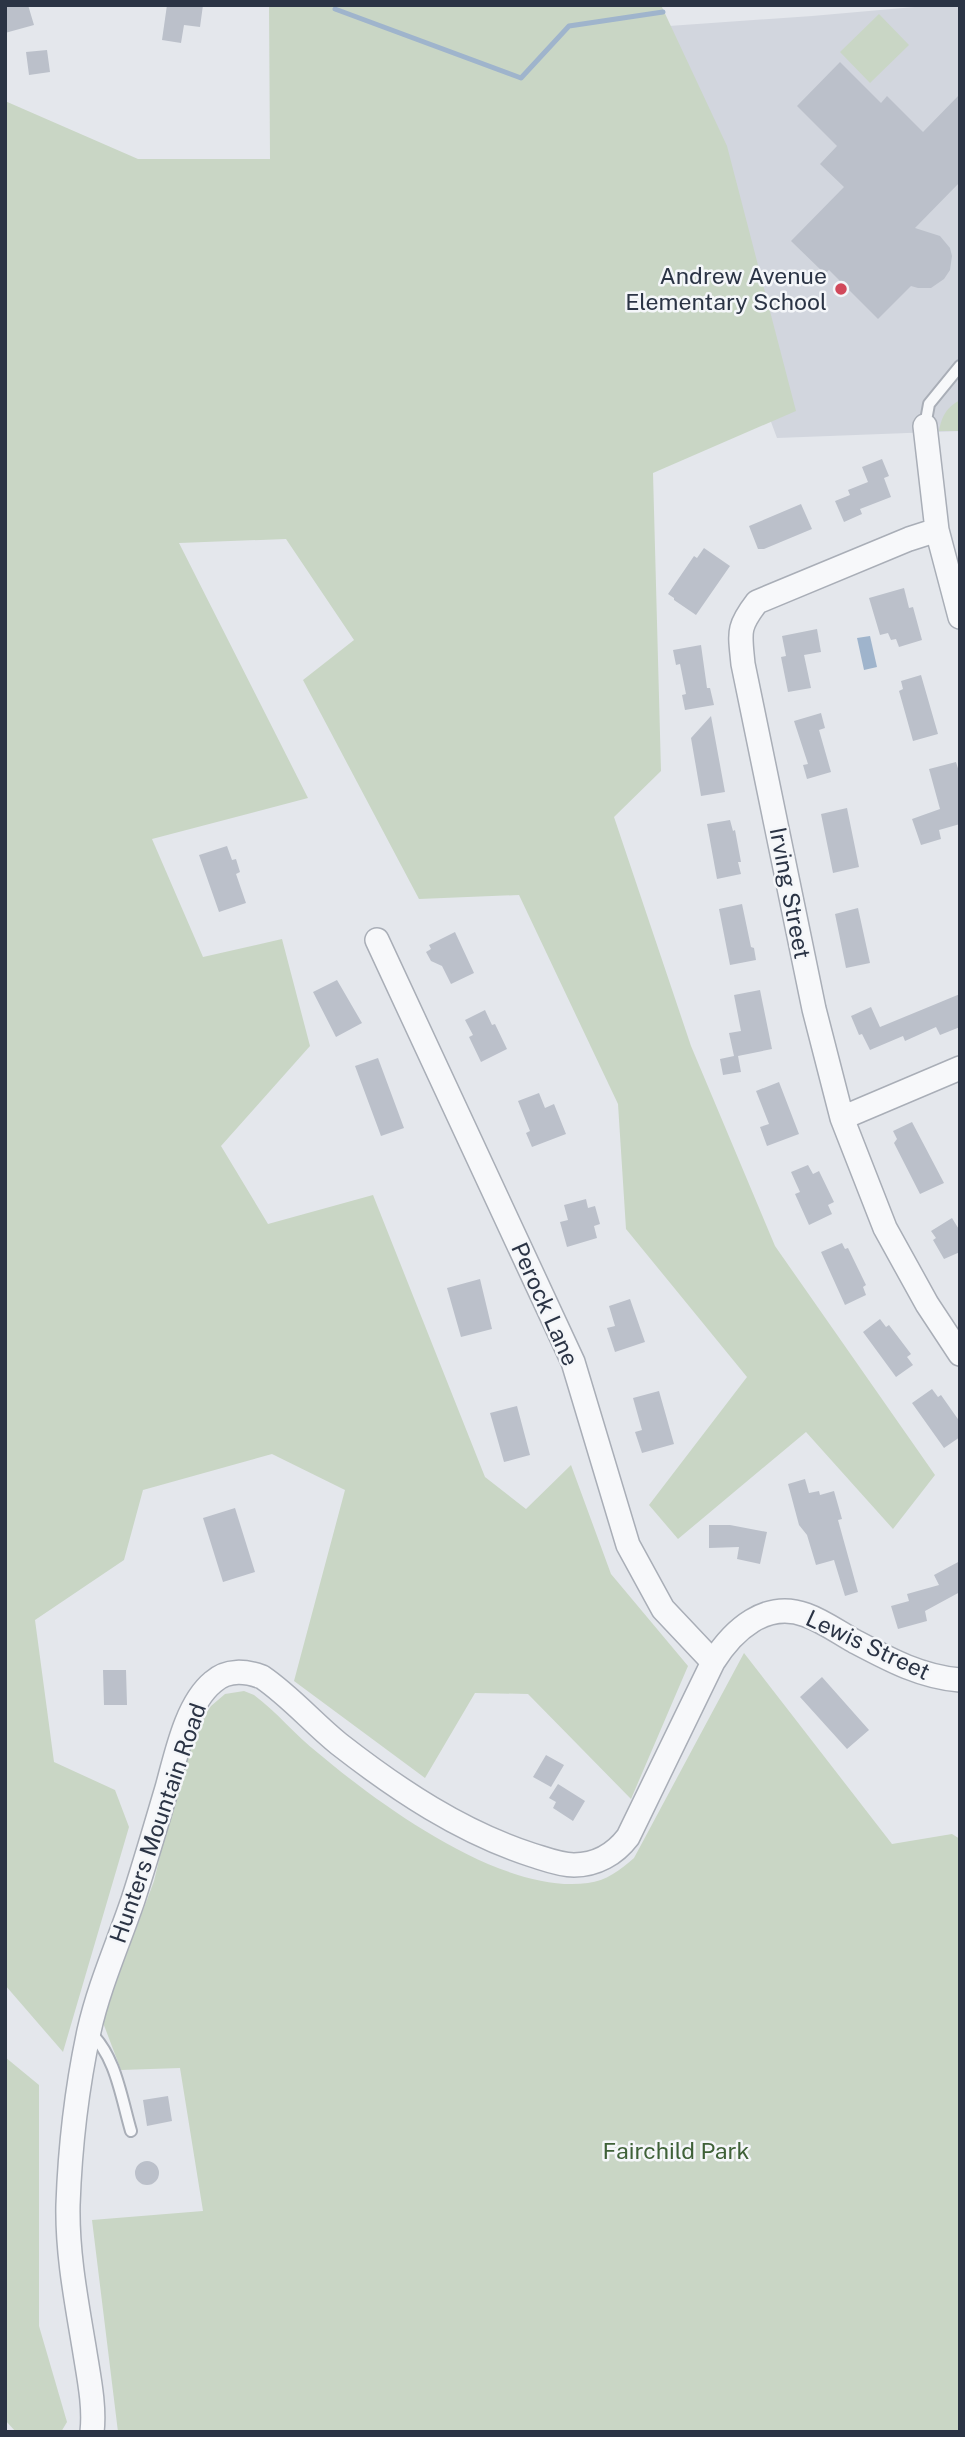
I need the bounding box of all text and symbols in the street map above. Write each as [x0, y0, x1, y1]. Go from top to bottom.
place label: Andrew Avenue Elementary School [625, 262, 827, 315]
marker: Andrew Avenue Elementary School [833, 281, 849, 297]
street label: Irving Street [764, 825, 816, 961]
street label: Perock Lane [506, 1238, 585, 1370]
street label: Lewis Street [802, 1604, 934, 1685]
street label: Hunters Mountain Road [104, 1699, 211, 1946]
park label: Fairchild Park [603, 2137, 750, 2164]

